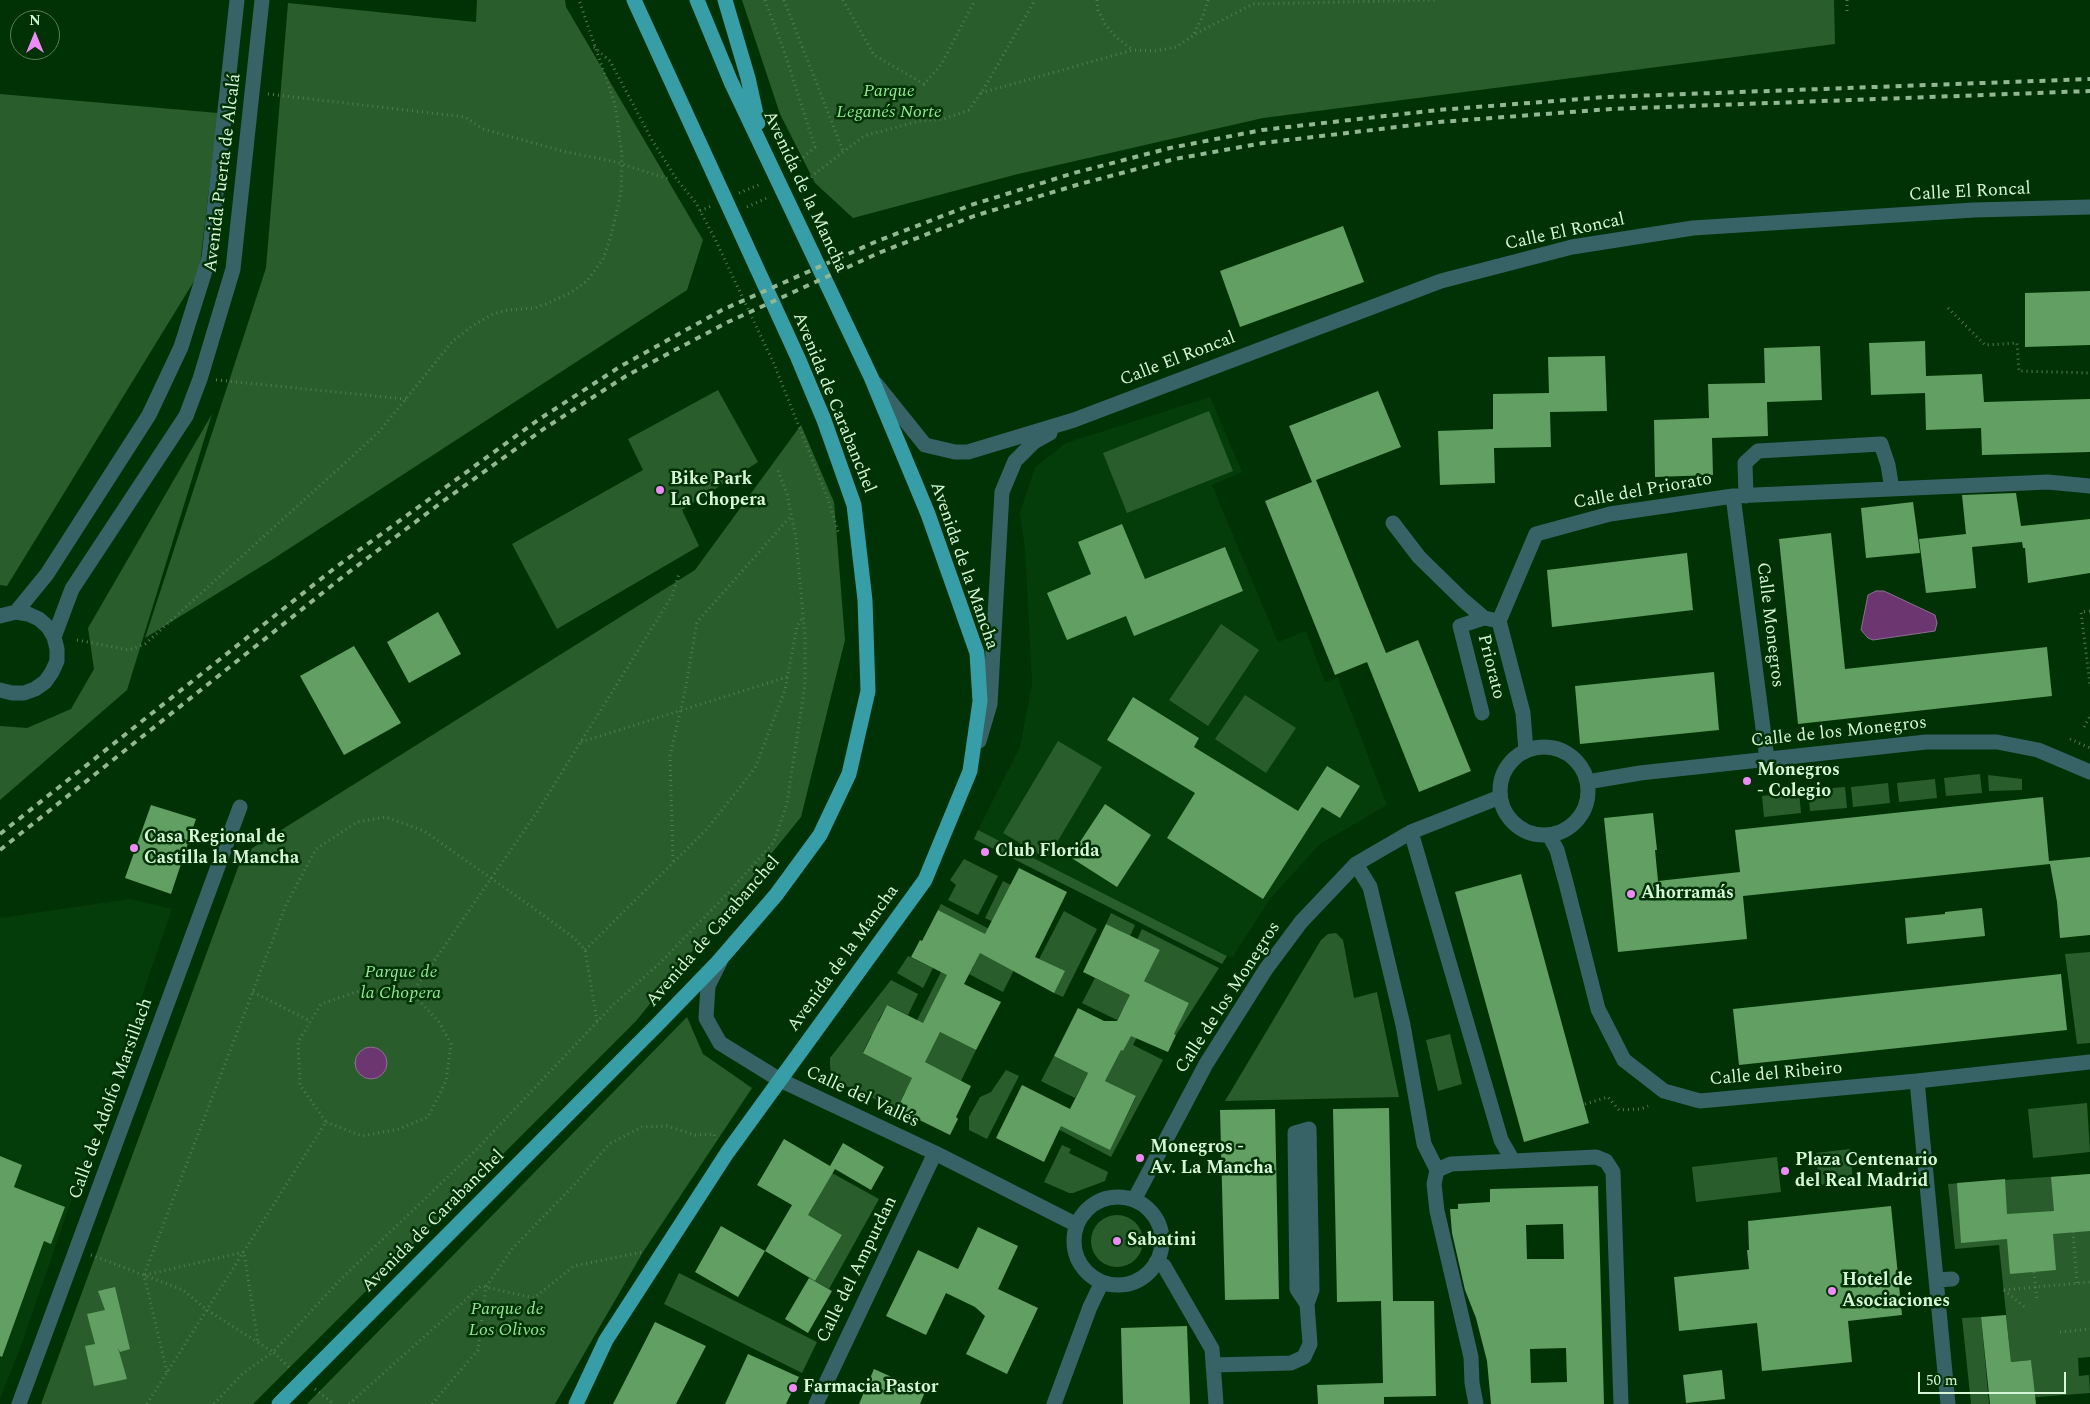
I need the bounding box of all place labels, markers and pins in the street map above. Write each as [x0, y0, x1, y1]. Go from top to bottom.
place label: Bike Park La Chopera [670, 469, 766, 512]
marker: Bike Park La Chopera [654, 484, 666, 496]
place label: Monegros - Colegio [1757, 760, 1840, 802]
marker: Monegros - Colegio [1741, 775, 1753, 787]
place label: Casa Regional de Castilla la Mancha [144, 827, 299, 870]
place label: Club Florida [995, 841, 1100, 863]
marker: Casa Regional de Castilla la Mancha [128, 842, 140, 854]
marker: Club Florida [979, 846, 991, 858]
place label: Ahorramás [1641, 883, 1734, 905]
marker: Ahorramás [1625, 888, 1637, 900]
place label: Monegros - Av. La Mancha [1150, 1137, 1273, 1180]
place label: Plaza Centenario del Real Madrid [1795, 1150, 1938, 1192]
marker: Monegros - Av. La Mancha [1134, 1152, 1146, 1164]
marker: Plaza Centenario del Real Madrid [1779, 1165, 1791, 1177]
place label: Sabatini [1127, 1230, 1196, 1252]
marker: Sabatini [1111, 1235, 1123, 1247]
place label: Hotel de Asociaciones [1842, 1270, 1950, 1312]
marker: Hotel de Asociaciones [1826, 1285, 1838, 1297]
place label: Farmacia Pastor [803, 1377, 938, 1399]
marker: Farmacia Pastor [787, 1382, 799, 1394]

